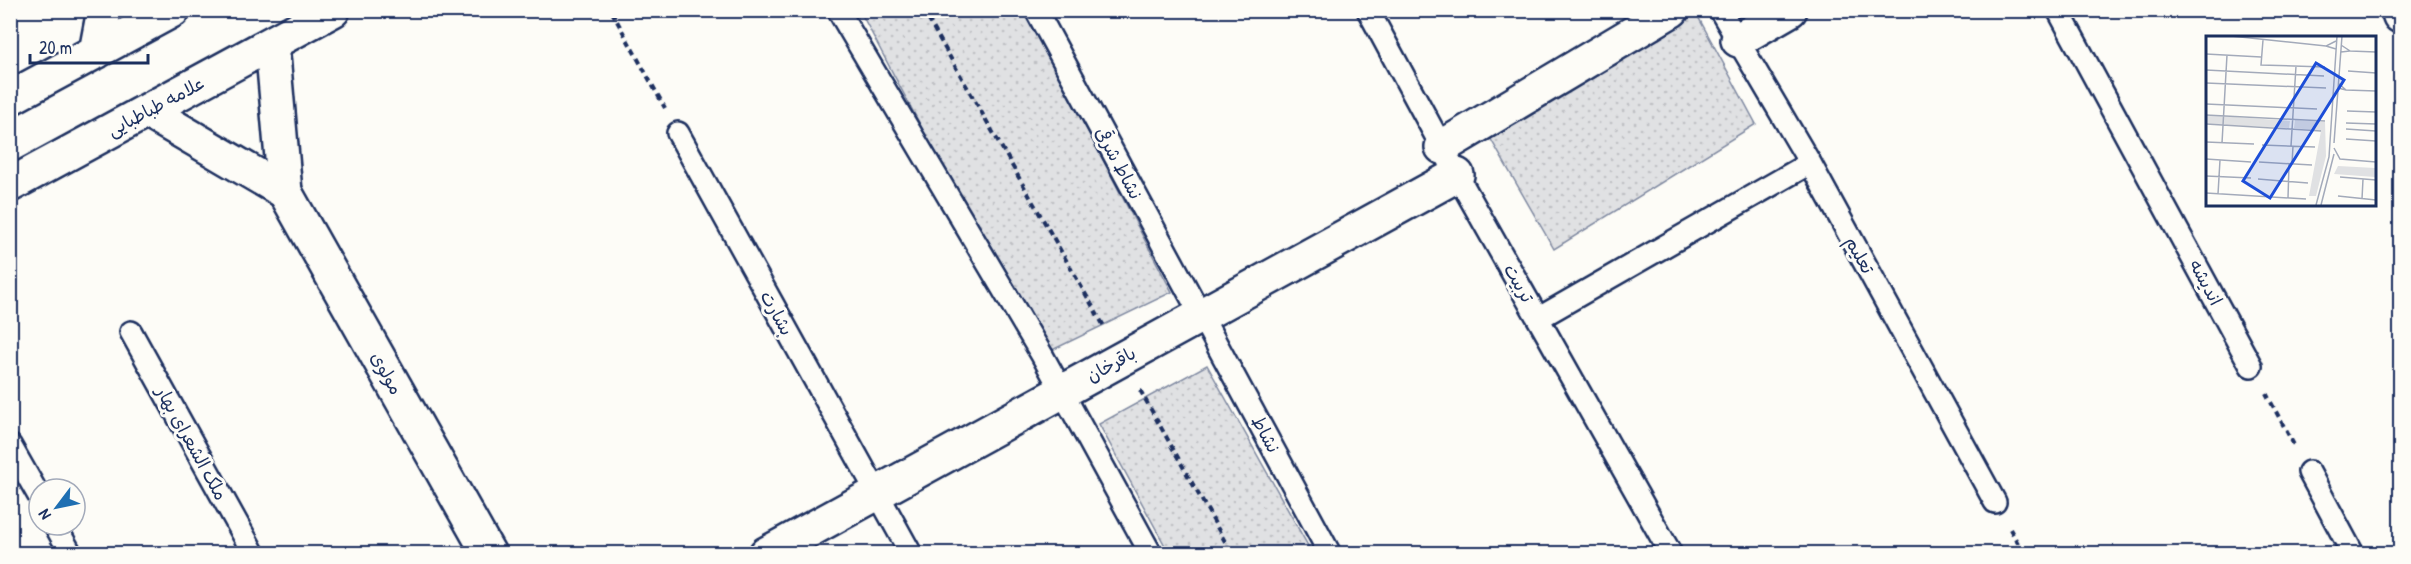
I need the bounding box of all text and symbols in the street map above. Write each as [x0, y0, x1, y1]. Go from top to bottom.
scale bar [30, 27, 148, 65]
text: 20 m [39, 35, 72, 60]
inset map [2206, 36, 2375, 206]
street label: علامه طباطبایی [103, 70, 209, 142]
street label: نشاط شرقی [1089, 122, 1149, 204]
street label: تعلیم [1838, 232, 1881, 280]
street label: اندیشه [2183, 254, 2229, 310]
street label: تربیت [1498, 259, 1540, 308]
street label: بشارت [755, 286, 799, 340]
street label: باقرخان [1082, 340, 1140, 388]
street label: مولوی [365, 347, 409, 399]
street label: ملک الشعرای بهار [149, 380, 234, 504]
street label: نشاط [1246, 411, 1286, 457]
north arrow [27, 477, 87, 537]
text: N [32, 505, 56, 524]

